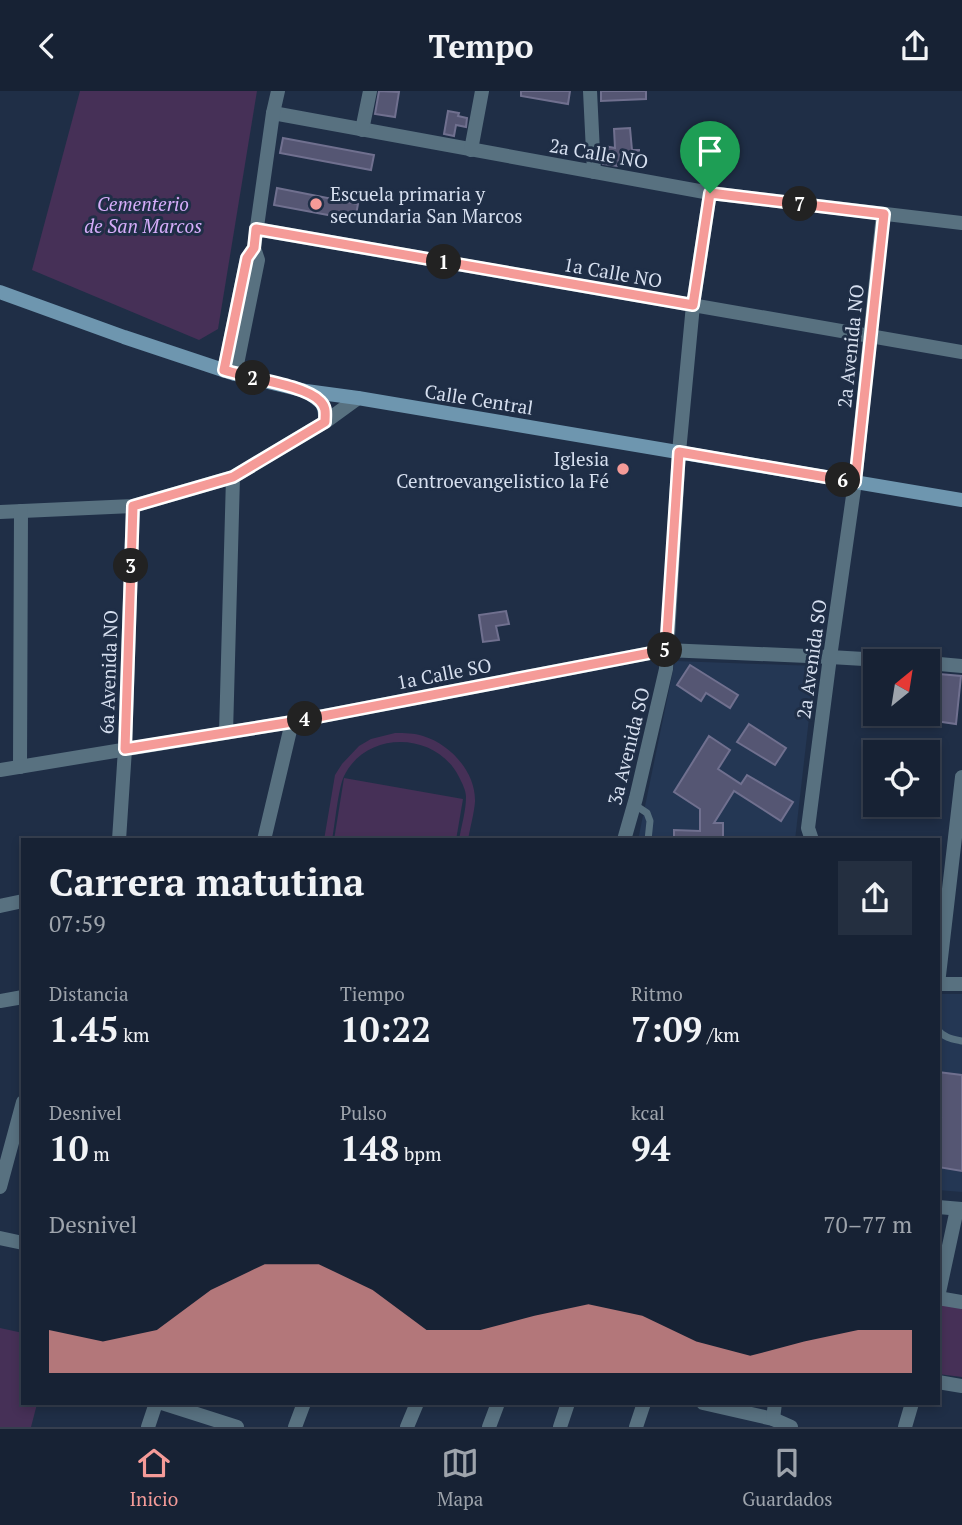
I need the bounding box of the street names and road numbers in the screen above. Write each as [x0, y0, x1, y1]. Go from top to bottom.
street label: 2a Calle NO [548, 132, 650, 174]
street label: 1a Calle NO [562, 251, 664, 293]
street label: 2a Avenida NO [831, 283, 869, 409]
street label: Calle Central [423, 378, 535, 420]
street label: 2a Avenida SO [790, 598, 832, 720]
street label: 6a Avenida NO [93, 610, 123, 734]
street label: 1a Calle SO [394, 652, 494, 694]
street label: 3a Avenida SO [601, 685, 655, 807]

